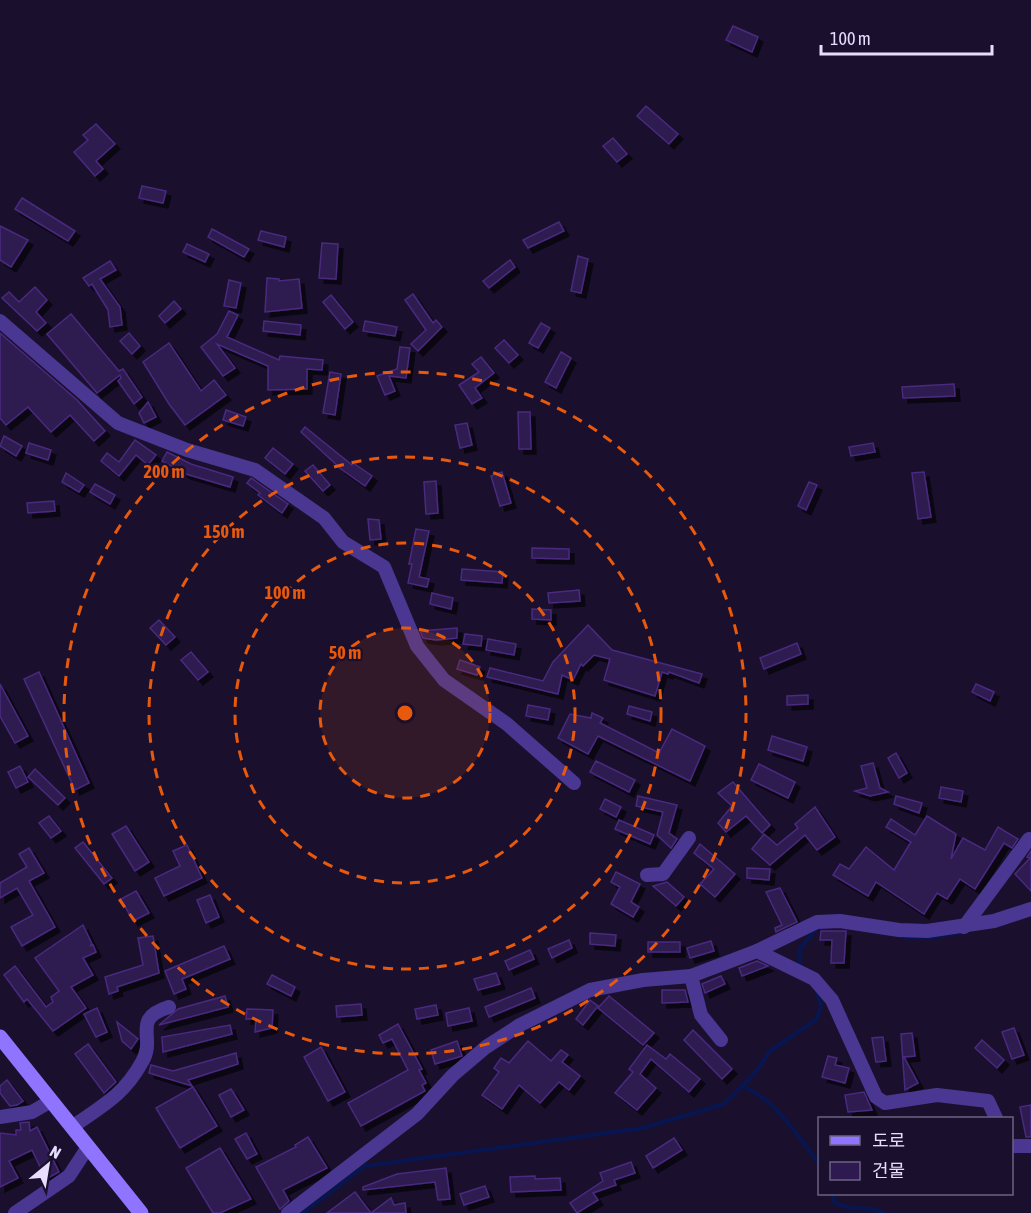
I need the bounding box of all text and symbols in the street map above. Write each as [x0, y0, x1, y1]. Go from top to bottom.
scale bar [821, 18, 992, 56]
text: 100 m [830, 28, 871, 49]
text: 200 m [144, 461, 184, 482]
text: 150 m [204, 521, 244, 542]
text: 100 m [265, 582, 305, 603]
text: 50 m [329, 642, 361, 663]
centre of rings [395, 703, 415, 723]
legend [818, 1117, 1013, 1195]
text: 도로 [872, 1130, 905, 1151]
north arrow [18, 1135, 78, 1195]
text: N [47, 1142, 64, 1162]
text: 건물 [872, 1160, 905, 1181]

